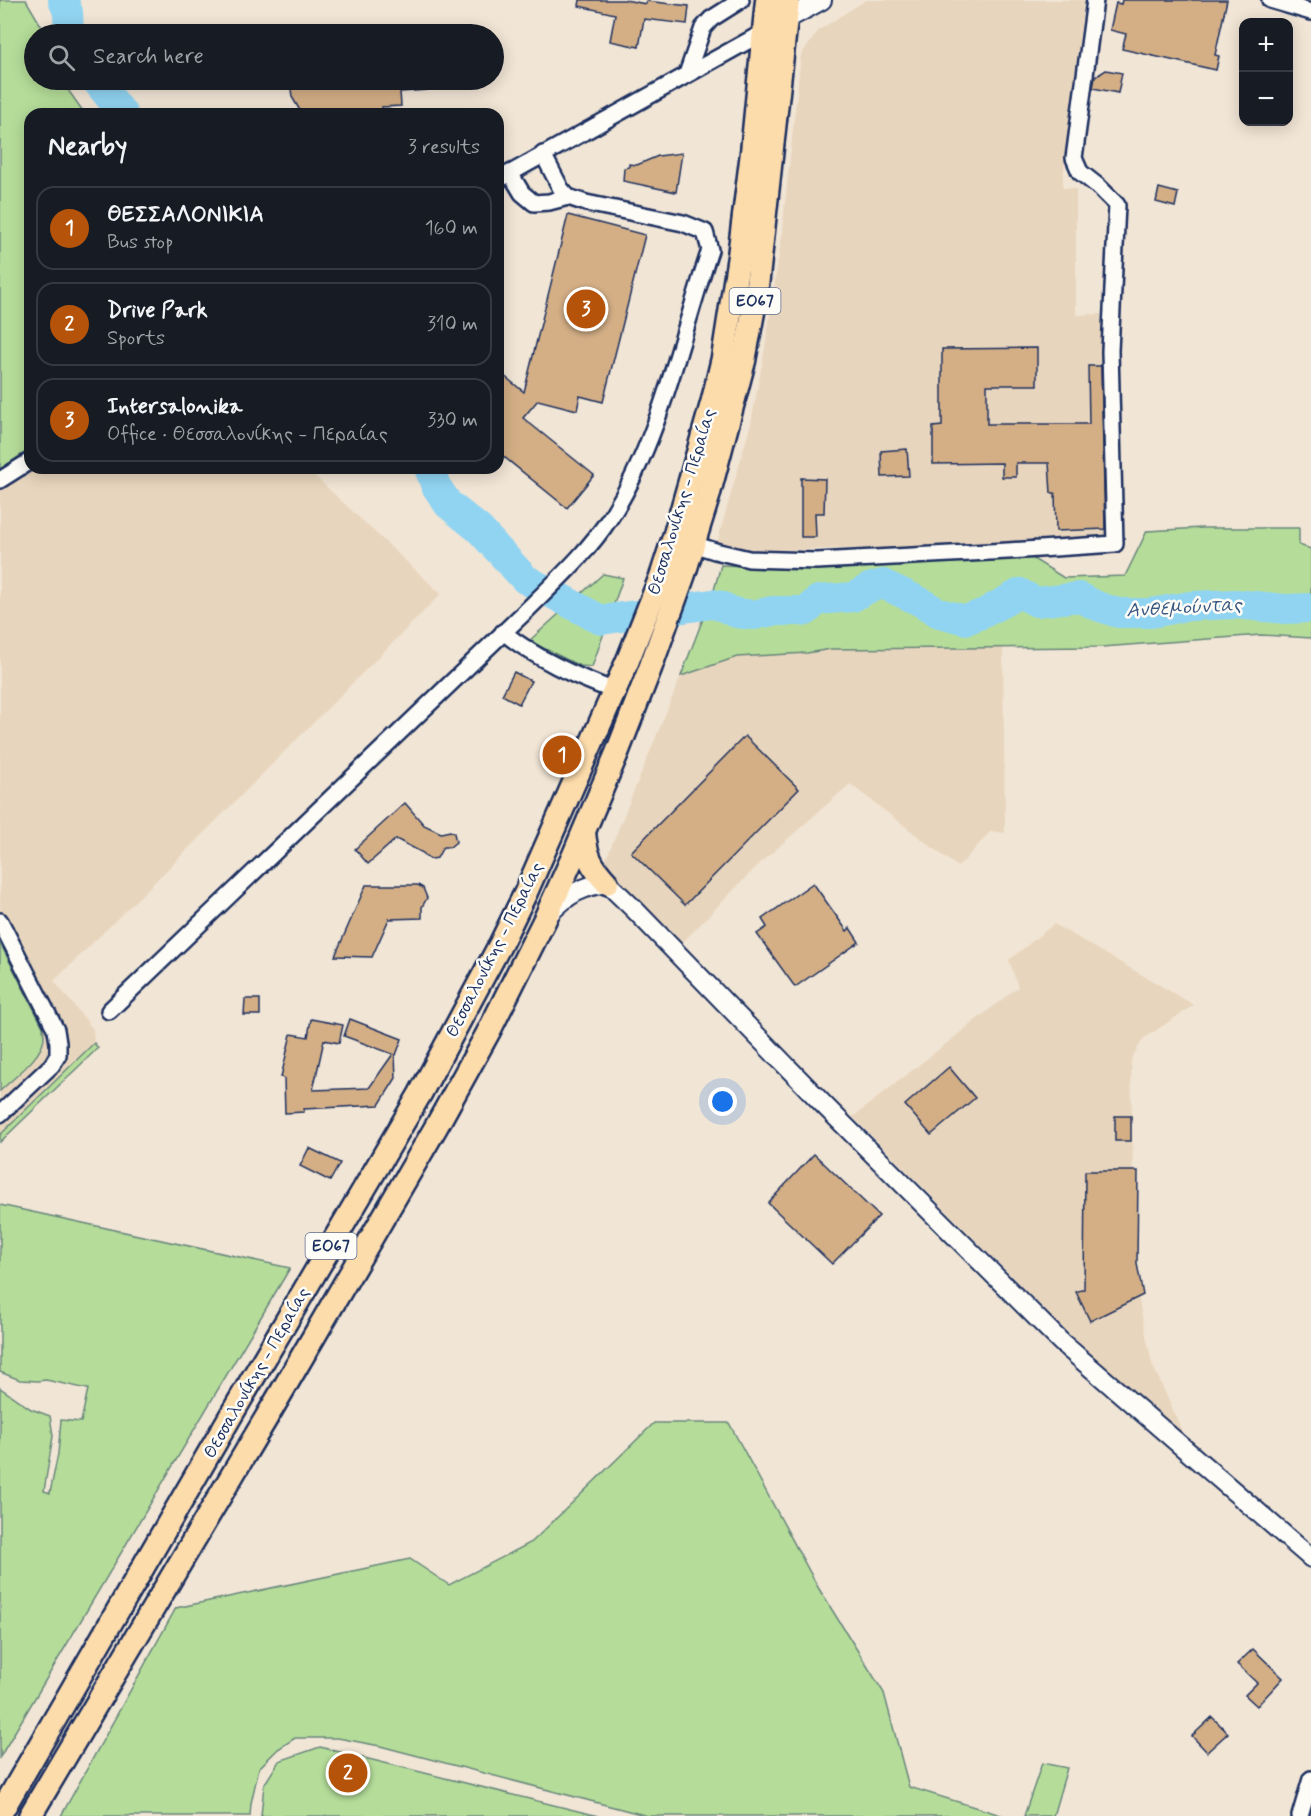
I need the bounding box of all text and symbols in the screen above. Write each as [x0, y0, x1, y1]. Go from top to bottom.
map controls [1239, 18, 1293, 126]
button: + [1239, 18, 1293, 72]
search box [24, 24, 504, 90]
icon: search [45, 41, 78, 74]
text: Search here [93, 43, 204, 71]
button: − [1239, 72, 1293, 126]
text: Nearby [48, 130, 127, 164]
text: 3 results [408, 134, 480, 161]
text: ΘΕΣΣΑΛΟΝΙΚΙΑ [107, 201, 264, 229]
text: 1 [65, 215, 74, 242]
text: 160 m [425, 215, 478, 242]
text: Bus stop [107, 229, 173, 256]
pin: 3 [566, 286, 606, 332]
road number: ΕΟ67 [730, 288, 780, 314]
text: Drive Park [107, 297, 208, 325]
text: 2 [65, 311, 74, 338]
text: 310 m [427, 311, 478, 338]
text: Sports [107, 325, 165, 352]
text: Intersalonika [107, 393, 242, 421]
street label: Θεσσαλονίκης - Περαίας [642, 406, 722, 598]
text: 3 [65, 407, 74, 434]
text: 330 m [427, 407, 478, 434]
text: Office · Θεσσαλονίκης - Περαίας [107, 421, 388, 448]
water label: Ανθεμούντας [1126, 591, 1244, 625]
pin: 1 [542, 732, 582, 777]
street label: Θεσσαλονίκης - Περαίας [440, 858, 550, 1042]
your location [708, 1087, 737, 1116]
road number: ΕΟ67 [306, 1233, 356, 1259]
street label: Θεσσαλονίκης - Περαίας [198, 1283, 316, 1463]
pin: 2 [328, 1750, 368, 1796]

